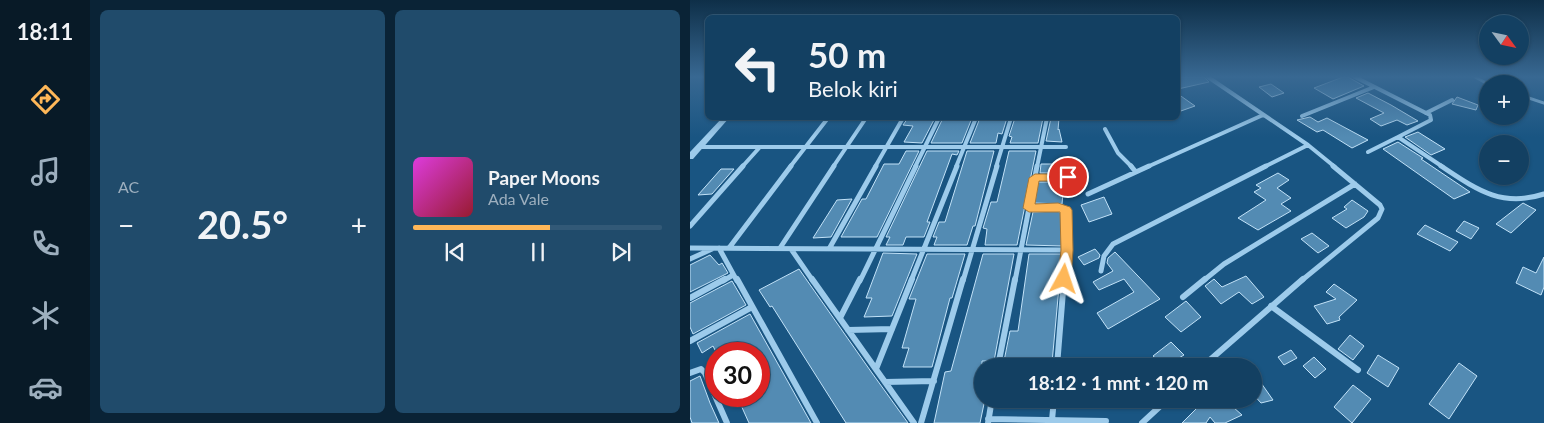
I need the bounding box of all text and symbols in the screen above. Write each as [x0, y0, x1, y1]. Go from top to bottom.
north arrow [1479, 15, 1529, 65]
map controls [1479, 15, 1529, 185]
text: 18:11 [17, 18, 73, 45]
text: 50 m [808, 33, 886, 75]
icon: left [725, 35, 790, 100]
text: Belok kiri [808, 75, 898, 102]
button: + [1479, 75, 1529, 125]
icon: directions [28, 82, 63, 117]
button: − [1479, 135, 1529, 185]
icon: music [28, 154, 63, 189]
pin [1047, 156, 1089, 198]
icon: arrive [1054, 163, 1082, 191]
text: Paper Moons [488, 166, 600, 189]
text: AC [118, 177, 139, 196]
text: Ada Vale [488, 189, 549, 208]
text: 20.5° [197, 201, 288, 247]
text: − [118, 208, 134, 242]
text: + [351, 208, 367, 242]
icon: phone [28, 226, 63, 261]
icon: previous [441, 238, 469, 266]
icon: pause [524, 238, 552, 266]
icon: next [607, 238, 635, 266]
position arrow [1037, 252, 1089, 304]
icon: climate [28, 298, 63, 333]
speed limit sign: 30 [705, 342, 770, 407]
icon: car [28, 370, 63, 405]
text: 18:12 · 1 mnt · 120 m [1028, 371, 1208, 394]

